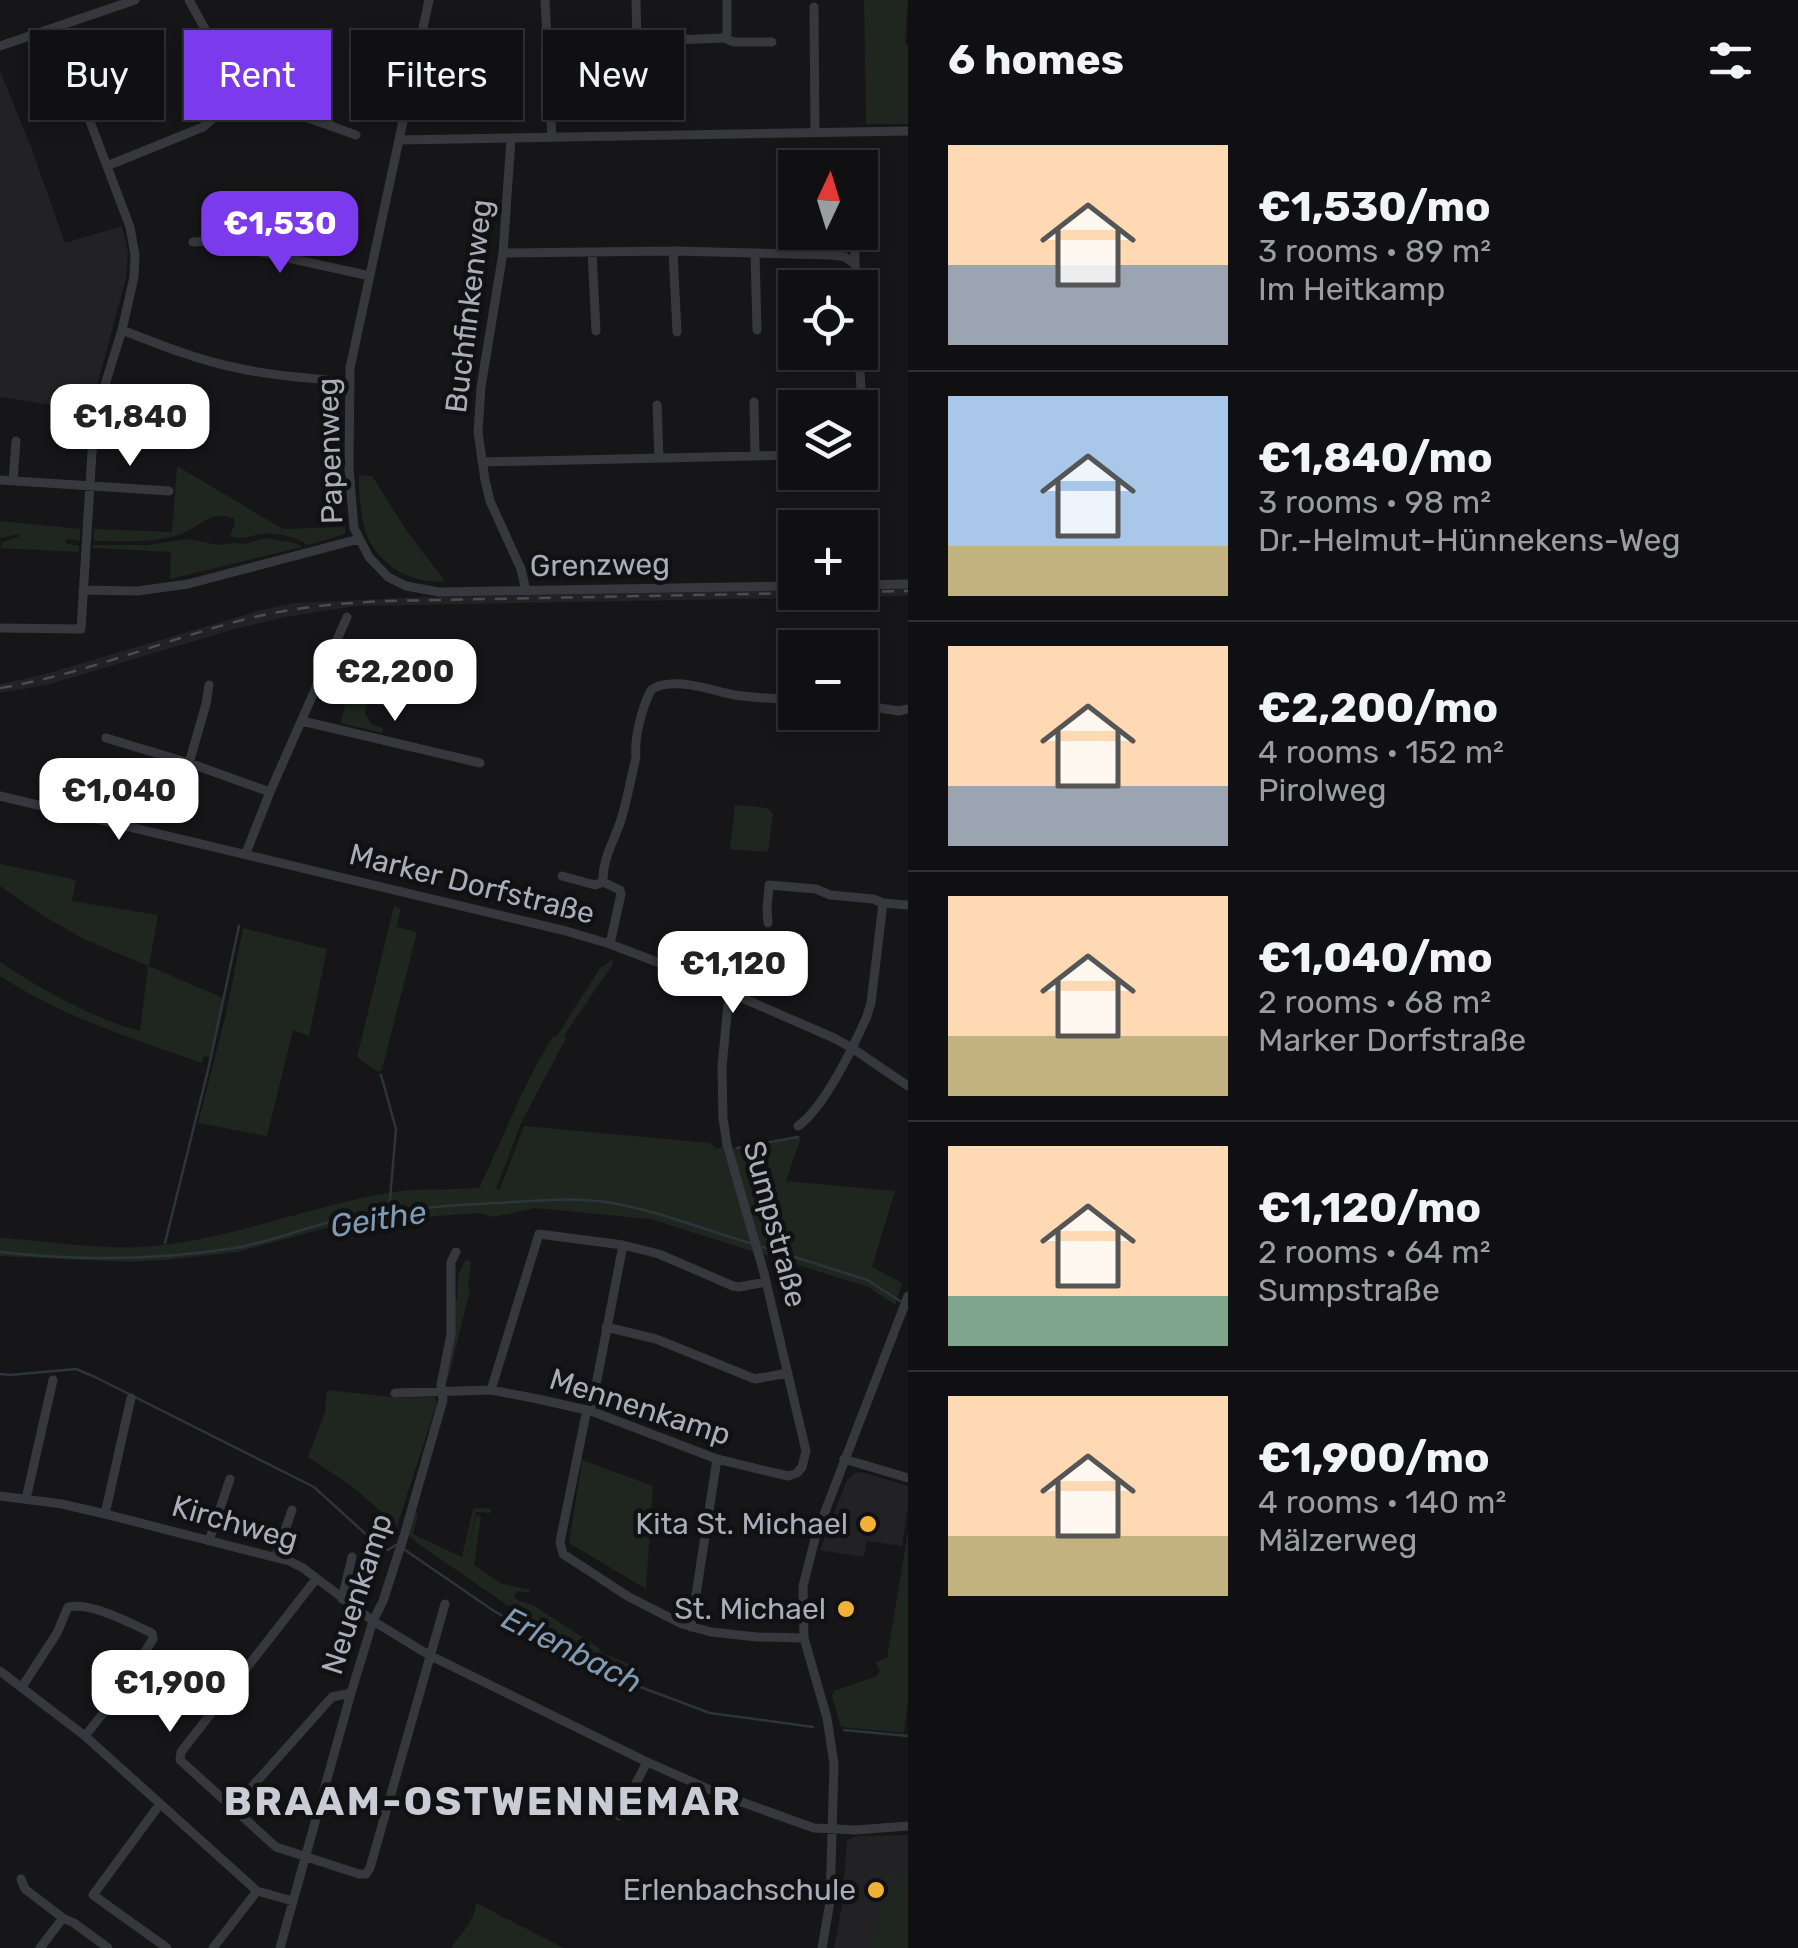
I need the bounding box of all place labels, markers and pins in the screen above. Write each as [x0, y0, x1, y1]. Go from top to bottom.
pin: €1,530 [199, 191, 361, 276]
pin: €1,840 [49, 384, 211, 469]
pin: €2,200 [314, 639, 476, 724]
pin: €1,040 [38, 758, 200, 843]
pin: €1,120 [652, 931, 814, 1016]
place label: Kita St. Michael [635, 1506, 848, 1542]
marker: Kita St. Michael [857, 1513, 879, 1535]
place label: St. Michael [674, 1591, 826, 1627]
marker: St. Michael [835, 1598, 857, 1620]
pin: €1,900 [89, 1650, 251, 1735]
place label: Erlenbachschule [623, 1872, 856, 1908]
marker: Erlenbachschule [865, 1879, 887, 1901]

